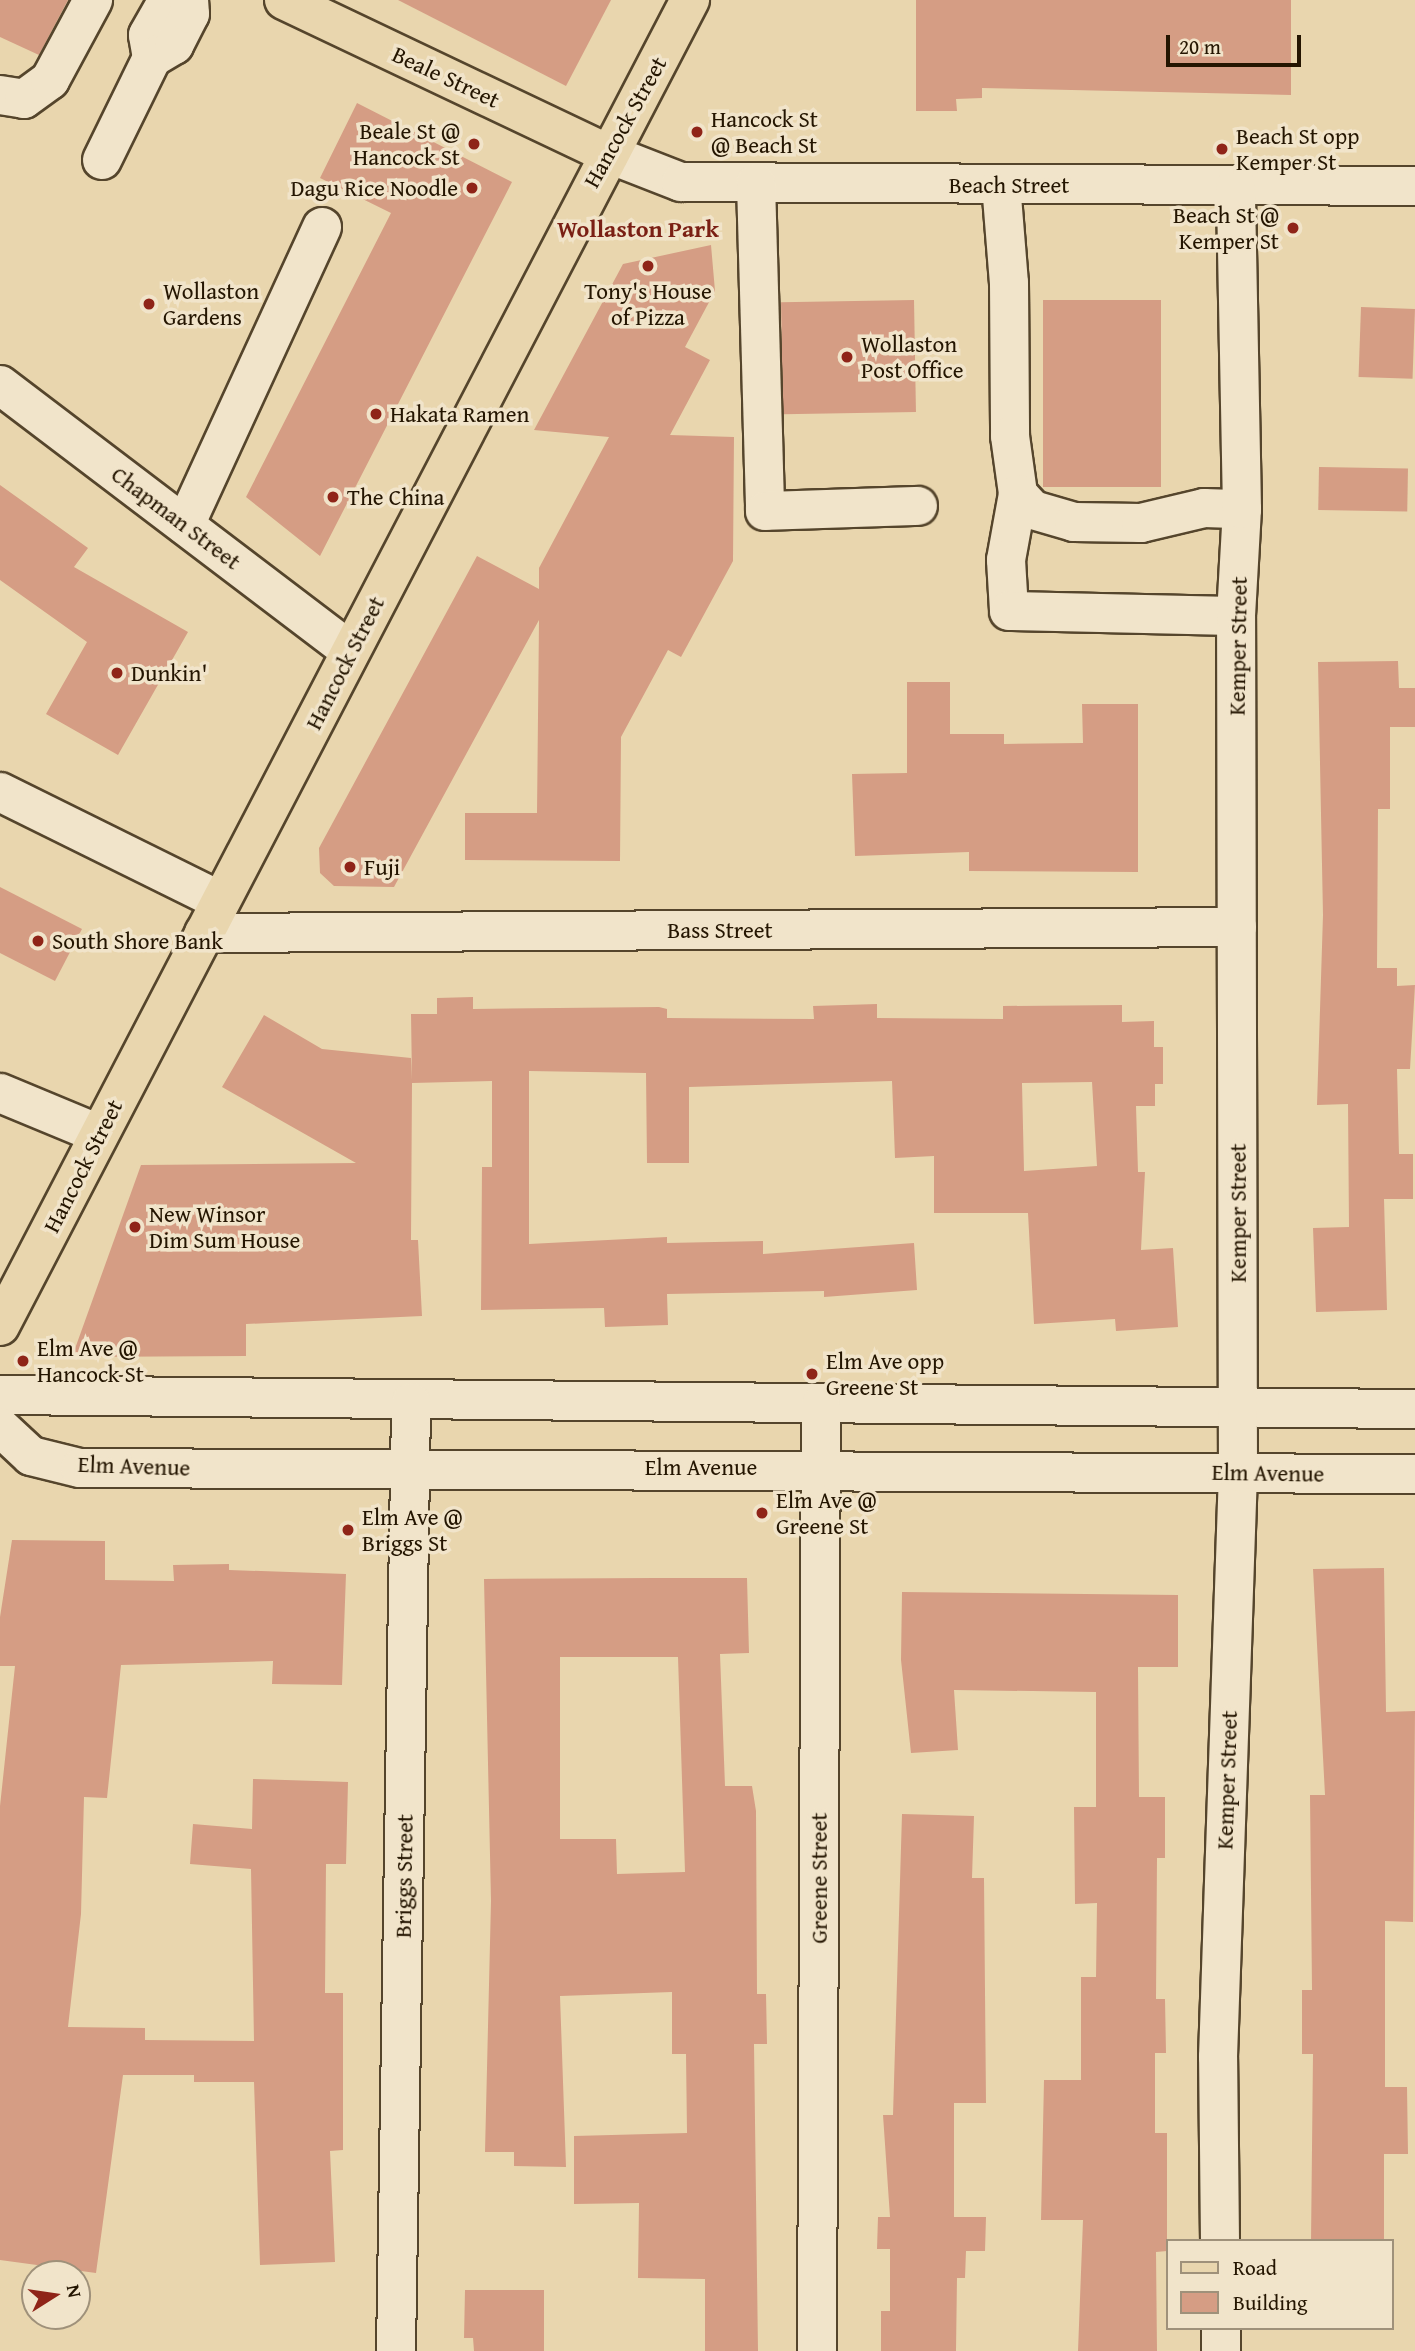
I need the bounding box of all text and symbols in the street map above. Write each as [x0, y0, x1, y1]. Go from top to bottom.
scale bar [1170, 21, 1305, 65]
text: 20 m [1179, 31, 1221, 62]
street label: Beale Street [388, 40, 504, 114]
street label: Hancock Street [578, 52, 672, 192]
place label: Hancock St @ Beach St [711, 105, 818, 159]
place label: Beale St @ Hancock St [353, 117, 460, 171]
place label: Beach St opp Kemper St [1236, 122, 1360, 176]
marker: Hancock St @ Beach St [689, 124, 705, 140]
marker: Beale St @ Hancock St [466, 136, 482, 152]
marker: Beach St opp Kemper St [1214, 141, 1230, 157]
street label: Beach Street [949, 171, 1069, 199]
place label: Dagu Rice Noodle [290, 174, 458, 202]
marker: Dagu Rice Noodle [464, 180, 480, 196]
place label: Beach St @ Kemper St [1173, 201, 1279, 255]
district label: Wollaston Park [557, 215, 719, 243]
marker: Beach St @ Kemper St [1285, 220, 1301, 236]
marker: Tony's House of Pizza [640, 258, 656, 274]
place label: Wollaston Gardens [163, 277, 259, 331]
place label: Tony's House of Pizza [584, 277, 712, 331]
marker: Wollaston Gardens [141, 296, 157, 312]
place label: Wollaston Post Office [861, 330, 964, 384]
marker: Wollaston Post Office [839, 349, 855, 365]
place label: Hakata Ramen [390, 400, 529, 428]
marker: Hakata Ramen [368, 406, 384, 422]
street label: Chapman Street [106, 460, 246, 576]
place label: The China [347, 483, 444, 511]
marker: The China [325, 489, 341, 505]
street label: Kemper Street [1223, 576, 1253, 716]
street label: Hancock Street [300, 592, 390, 734]
place label: Dunkin' [131, 659, 207, 687]
marker: Dunkin' [109, 665, 125, 681]
place label: Fuji [364, 853, 400, 881]
marker: Fuji [342, 859, 358, 875]
street label: Bass Street [667, 916, 773, 944]
place label: South Shore Bank [52, 927, 223, 955]
marker: South Shore Bank [30, 933, 46, 949]
street label: Hancock Street [38, 1095, 128, 1237]
street label: Kemper Street [1224, 1143, 1252, 1283]
place label: New Winsor Dim Sum House [149, 1200, 300, 1254]
marker: New Winsor Dim Sum House [127, 1219, 143, 1235]
place label: Elm Ave @ Hancock St [37, 1334, 144, 1388]
place label: Elm Ave opp Greene St [826, 1347, 944, 1401]
marker: Elm Ave @ Hancock St [15, 1353, 31, 1369]
marker: Elm Ave opp Greene St [804, 1366, 820, 1382]
street label: Elm Avenue [77, 1450, 191, 1482]
street label: Elm Avenue [645, 1453, 757, 1481]
street label: Elm Avenue [1211, 1458, 1325, 1488]
place label: Elm Ave @ Greene St [776, 1486, 877, 1540]
place label: Elm Ave @ Briggs St [362, 1503, 463, 1557]
marker: Elm Ave @ Greene St [754, 1505, 770, 1521]
marker: Elm Ave @ Briggs St [340, 1522, 356, 1538]
street label: Kemper Street [1211, 1710, 1243, 1850]
street label: Greene Street [805, 1812, 833, 1944]
street label: Briggs Street [389, 1814, 419, 1938]
legend [1166, 2239, 1394, 2330]
text: Road [1233, 2252, 1277, 2283]
north arrow [21, 2260, 91, 2330]
text: N [60, 2282, 90, 2300]
text: Building [1233, 2287, 1307, 2318]

